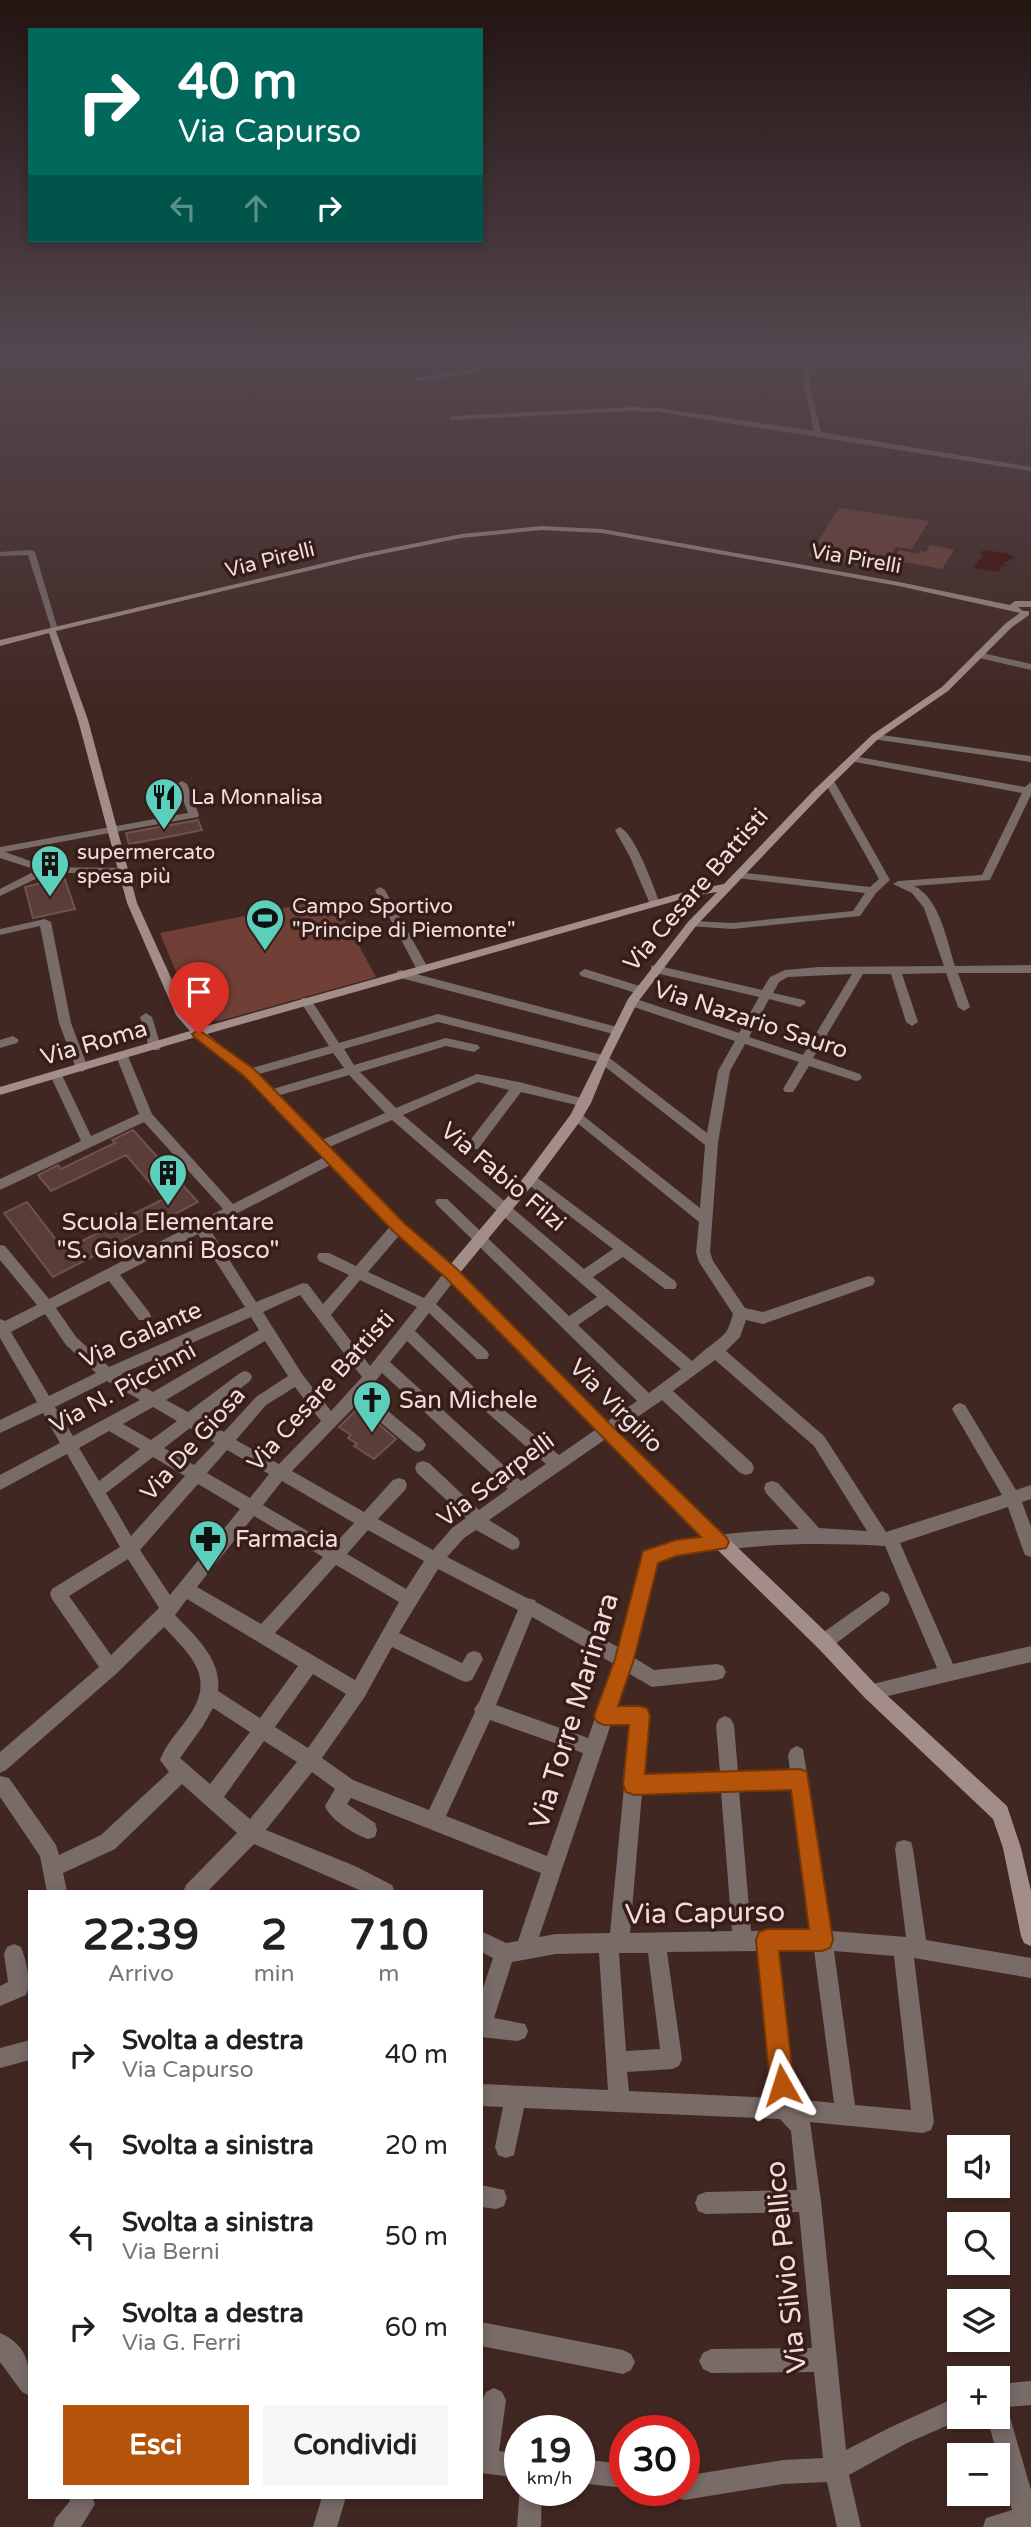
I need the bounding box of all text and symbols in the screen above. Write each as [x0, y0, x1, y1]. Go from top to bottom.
text: 40 m [178, 53, 297, 112]
icon: right [63, 56, 154, 147]
text: Via Capurso [178, 113, 361, 151]
icon: left [164, 189, 202, 227]
icon: ahead [237, 189, 275, 227]
icon: right [310, 189, 348, 227]
street label: Via Pirelli [223, 537, 317, 583]
street label: Via Pirelli [809, 539, 903, 579]
restaurant icon: La Monnalisa [143, 776, 185, 831]
place label: La Monnalisa [191, 785, 323, 810]
street label: Via Cesare Battisti [617, 803, 775, 977]
place label: supermercato spesa più [77, 840, 215, 889]
building icon: supermercato spesa più [29, 843, 71, 898]
place label: Campo Sportivo "Principe di Piemonte" [292, 894, 516, 943]
sports icon: Campo Sportivo "Principe di Piemonte" [244, 897, 286, 952]
pin [169, 962, 229, 1034]
icon: arrive [180, 973, 218, 1011]
street label: Via Nazario Sauro [650, 975, 852, 1065]
street label: Via Roma [37, 1014, 151, 1072]
street label: Via Fabio Filzi [434, 1116, 572, 1238]
building icon: Scuola Elementare "S. Giovanni Bosco" [147, 1152, 189, 1207]
place label: Scuola Elementare "S. Giovanni Bosco" [57, 1208, 279, 1265]
street label: Via Galante [76, 1295, 206, 1375]
street label: Via Cesare Battisti [241, 1305, 401, 1477]
street label: Via N. Piccinni [45, 1336, 201, 1440]
street label: Via Virgilio [563, 1353, 669, 1459]
church icon: San Michele [351, 1379, 393, 1434]
street label: Via De Giosa [134, 1381, 252, 1507]
place label: San Michele [399, 1386, 538, 1415]
street label: Via Scarpelli [432, 1427, 560, 1533]
pharmacy icon: Farmacia [187, 1518, 229, 1573]
place label: Farmacia [235, 1525, 338, 1554]
street label: Via Torre Marinara [522, 1589, 626, 1833]
street label: Via Capurso [625, 1895, 785, 1931]
text: 22:39 [83, 1910, 199, 1961]
text: 2 [261, 1910, 287, 1961]
text: 710 [349, 1910, 428, 1961]
text: Arrivo [108, 1960, 174, 1988]
text: min [254, 1960, 295, 1988]
text: m [378, 1960, 399, 1988]
text: Svolta a destra [122, 2025, 304, 2056]
icon: right [63, 2036, 101, 2074]
text: 40 m [385, 2039, 448, 2070]
position arrow [745, 2048, 819, 2122]
text: Via Capurso [122, 2056, 254, 2084]
icon: left [63, 2127, 101, 2165]
text: Svolta a sinistra [122, 2130, 314, 2161]
text: 20 m [385, 2130, 448, 2161]
map controls [947, 2135, 1010, 2506]
button: sound [947, 2135, 1010, 2198]
street label: Via Silvio Pellico [758, 2159, 814, 2375]
text: Svolta a sinistra [122, 2207, 314, 2238]
button: search [947, 2212, 1010, 2275]
icon: left [63, 2218, 101, 2256]
text: 50 m [385, 2221, 448, 2252]
text: Via Berni [122, 2238, 220, 2266]
button: layers [947, 2289, 1010, 2352]
text: Svolta a destra [122, 2298, 304, 2329]
icon: right [63, 2309, 101, 2347]
text: 60 m [385, 2312, 448, 2343]
text: Via G. Ferri [122, 2329, 241, 2357]
button: + [947, 2366, 1010, 2429]
button: Esci [63, 2405, 249, 2485]
button: Condividi [263, 2405, 448, 2485]
speed limit sign: 30 [609, 2415, 700, 2506]
text: 19 [528, 2430, 571, 2472]
button: − [947, 2443, 1010, 2506]
text: km/h [527, 2467, 572, 2489]

